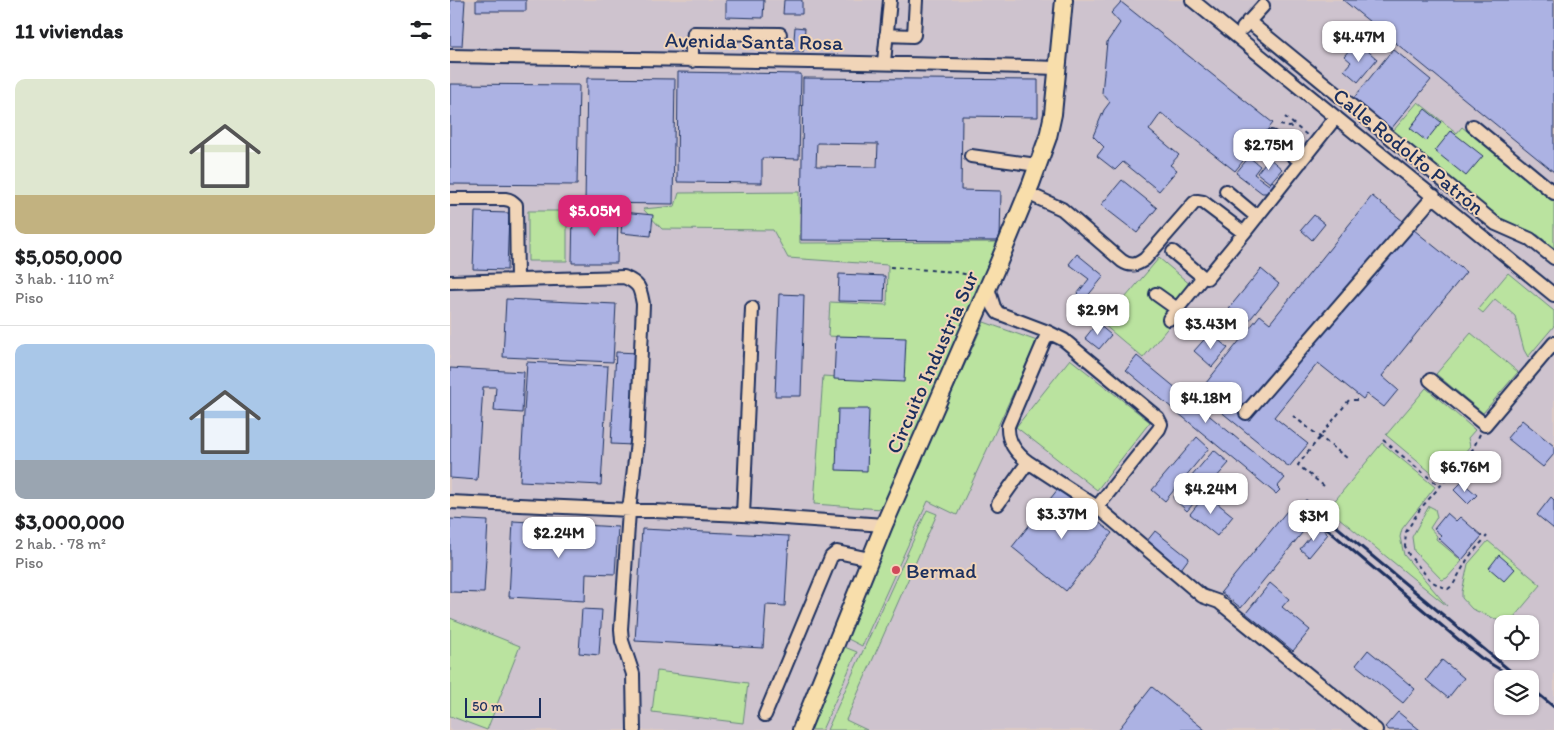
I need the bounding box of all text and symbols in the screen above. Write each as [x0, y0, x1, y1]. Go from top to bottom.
icon: filters [407, 16, 435, 44]
text: 11 viviendas [15, 18, 123, 43]
pin: $4.47M [1318, 20, 1400, 63]
street label: Avenida Santa Rosa [665, 27, 843, 55]
text: $4.47M [1333, 27, 1385, 46]
street label: Calle Rodolfo Patrón [1328, 82, 1490, 220]
icon: home [180, 111, 270, 201]
pin: $2.75M [1228, 128, 1310, 171]
text: $2.75M [1244, 135, 1294, 154]
pin: $5.05M [554, 194, 636, 237]
text: $5.05M [569, 201, 621, 220]
text: $5,050,000 [15, 244, 122, 269]
street label: Circuito Industria Sur [880, 266, 984, 457]
text: 3 hab. · 110 m² [15, 269, 114, 288]
text: Piso [15, 288, 43, 307]
pin: $2.9M [1063, 294, 1133, 336]
text: $2.9M [1077, 300, 1119, 319]
pin: $3.43M [1170, 308, 1252, 350]
text: $3.43M [1185, 314, 1237, 333]
icon: home [180, 377, 270, 467]
pin: $4.18M [1165, 382, 1247, 424]
text: $4.18M [1181, 388, 1231, 407]
pin: $6.76M [1424, 450, 1506, 493]
text: $6.76M [1440, 457, 1490, 476]
pin: $4.24M [1170, 472, 1252, 515]
text: $4.24M [1185, 479, 1237, 498]
pin: $3.37M [1021, 498, 1103, 540]
pin: $3M [1290, 500, 1338, 542]
text: $3.37M [1037, 504, 1087, 523]
text: $3M [1299, 506, 1329, 525]
text: $3,000,000 [15, 509, 125, 534]
pin: $2.24M [518, 516, 600, 559]
text: $2.24M [533, 523, 585, 542]
text: 2 hab. · 78 m² [15, 534, 106, 553]
text: Piso [15, 553, 43, 572]
place label: Bermad [906, 558, 977, 583]
marker: Bermad [890, 564, 902, 576]
map controls [1494, 615, 1539, 715]
button: locate [1494, 615, 1539, 660]
button: layers [1494, 670, 1539, 715]
scale bar [465, 695, 541, 718]
text: 50 m [472, 698, 503, 715]

